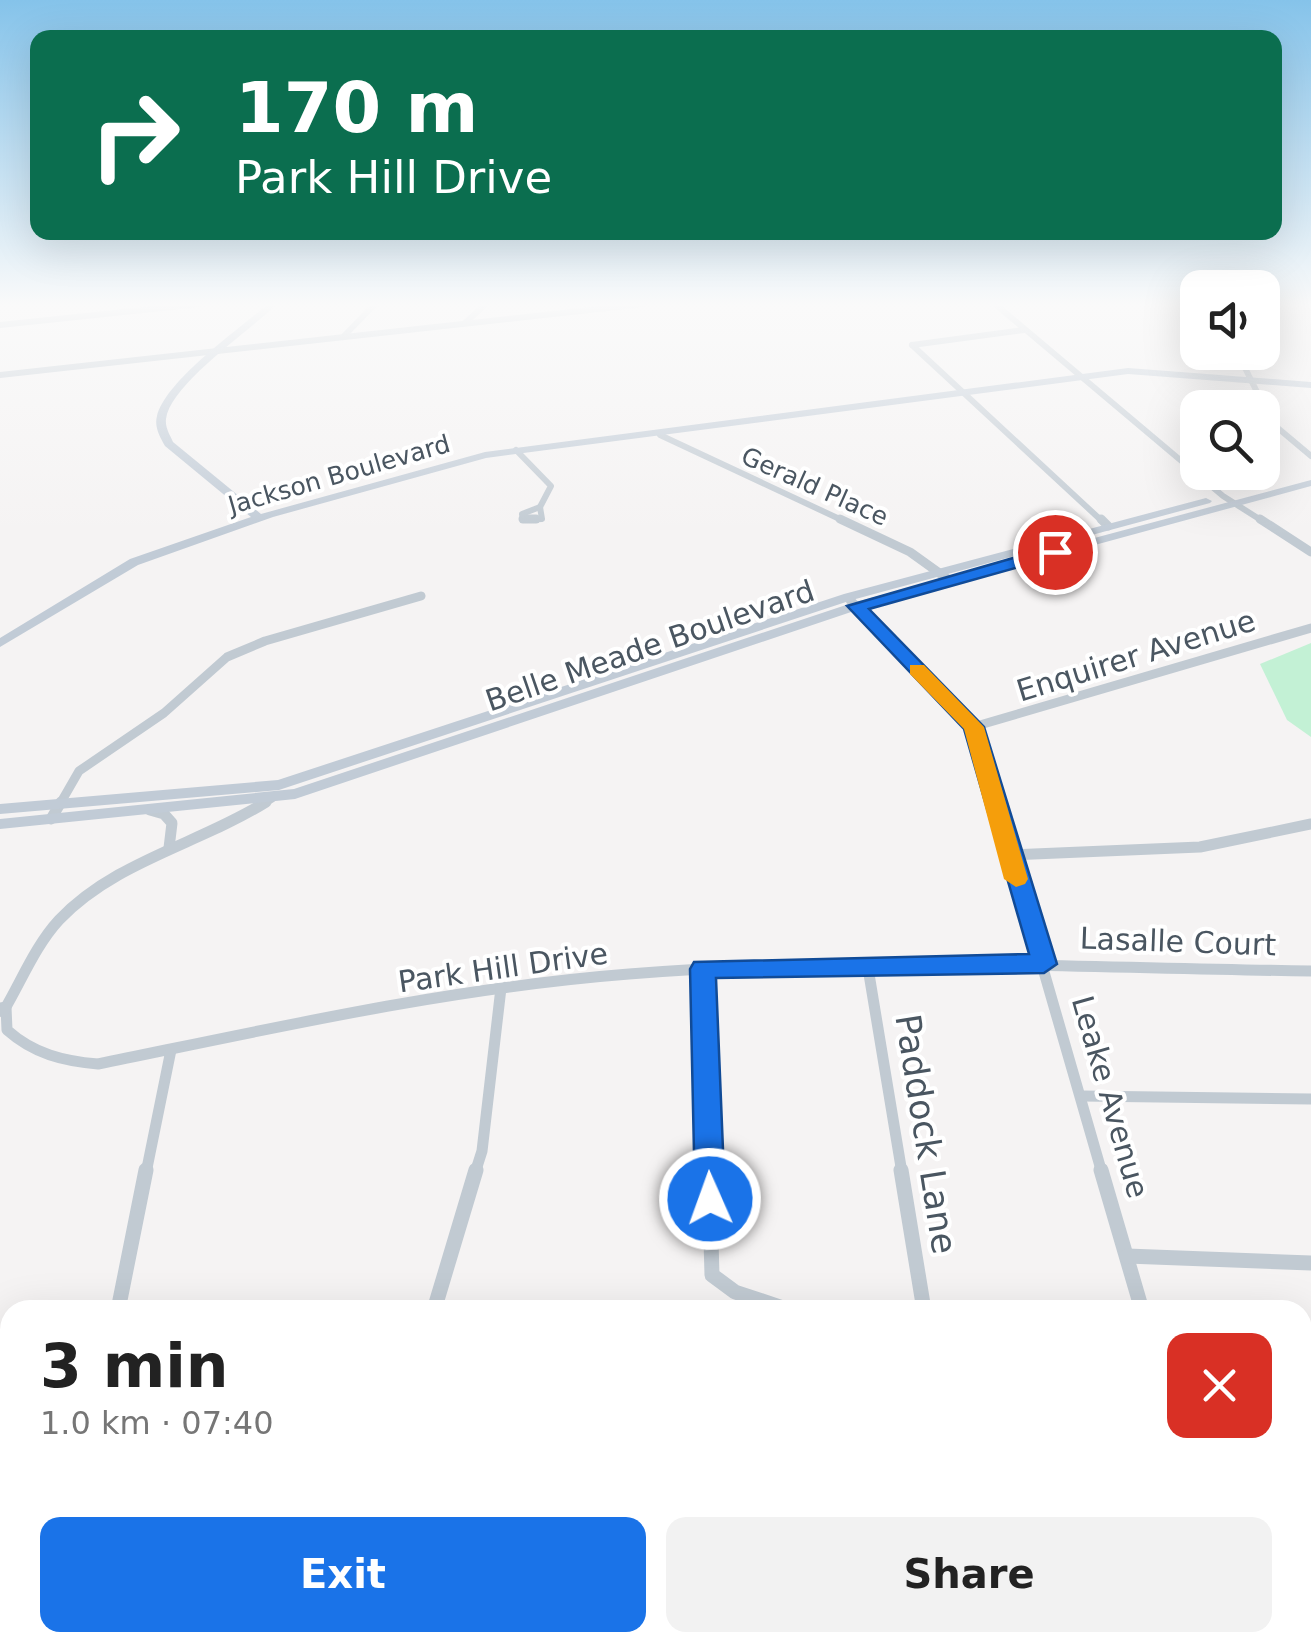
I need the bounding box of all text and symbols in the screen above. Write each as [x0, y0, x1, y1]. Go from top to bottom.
text: 170 m [235, 67, 478, 149]
icon: right [70, 70, 200, 200]
text: Park Hill Drive [235, 151, 552, 204]
map controls [1180, 270, 1280, 490]
button: sound [1180, 270, 1280, 370]
button: search [1180, 390, 1280, 490]
street label: Jackson Boulevard [223, 429, 453, 521]
street label: Gerald Place [737, 441, 893, 532]
pin [1013, 510, 1098, 595]
icon: arrive [1028, 525, 1083, 580]
street label: Belle Meade Boulevard [481, 573, 819, 718]
street label: Enquirer Avenue [1012, 603, 1259, 708]
street label: Lasalle Court [1079, 921, 1277, 962]
street label: Park Hill Drive [396, 935, 610, 1000]
street label: Leake Avenue [1065, 992, 1156, 1202]
street label: Paddock Lane [887, 1011, 965, 1257]
position arrow [658, 1147, 762, 1251]
text: 3 min [40, 1331, 228, 1401]
button: close [1167, 1333, 1272, 1438]
text: 1.0 km · 07:40 [40, 1404, 274, 1442]
button: Exit [40, 1517, 646, 1632]
button: Share [666, 1517, 1272, 1632]

